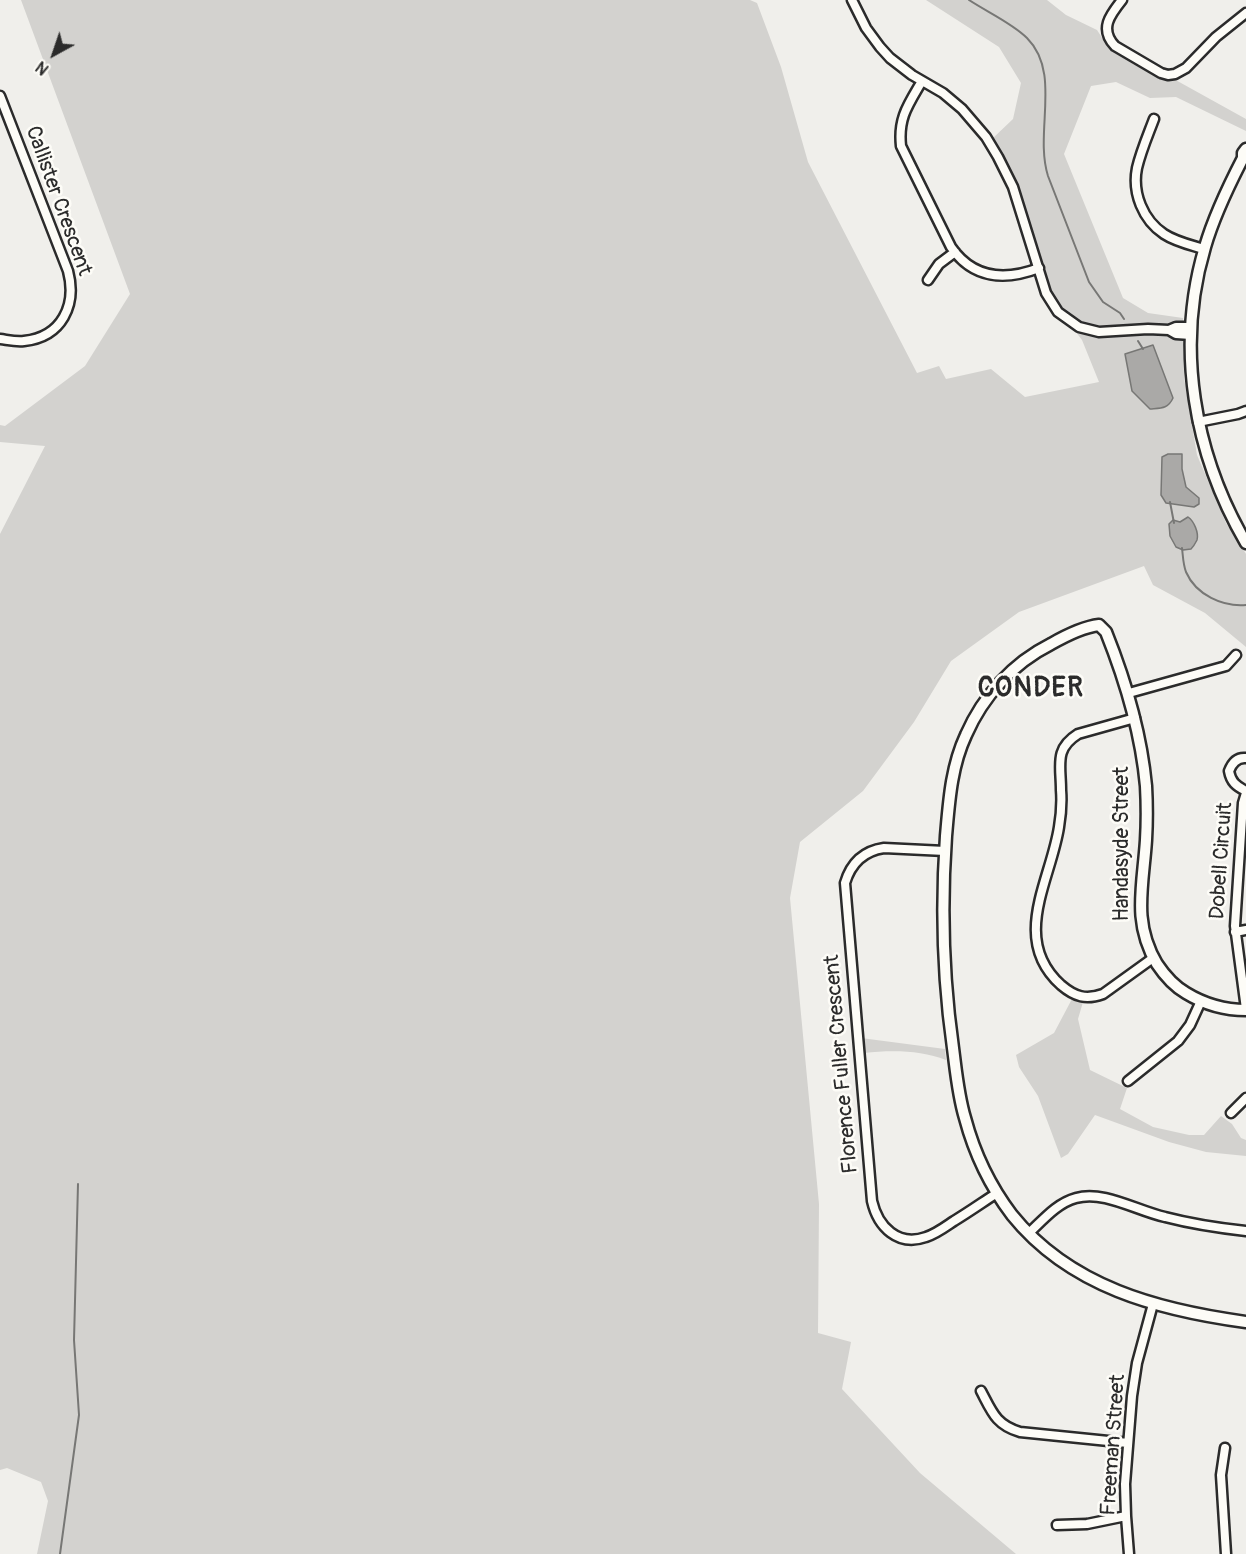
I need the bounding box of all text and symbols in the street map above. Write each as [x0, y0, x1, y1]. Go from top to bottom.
north arrow [24, 24, 84, 84]
text: N [32, 57, 53, 79]
street label: Callister Crescent [19, 123, 97, 279]
district label: CONDER [978, 673, 1084, 705]
street label: Handasyde Street [1110, 766, 1136, 922]
street label: Dobell Circuit [1205, 802, 1239, 920]
street label: Florence Fuller Crescent [820, 954, 864, 1174]
street label: Freeman Street [1096, 1374, 1132, 1516]

